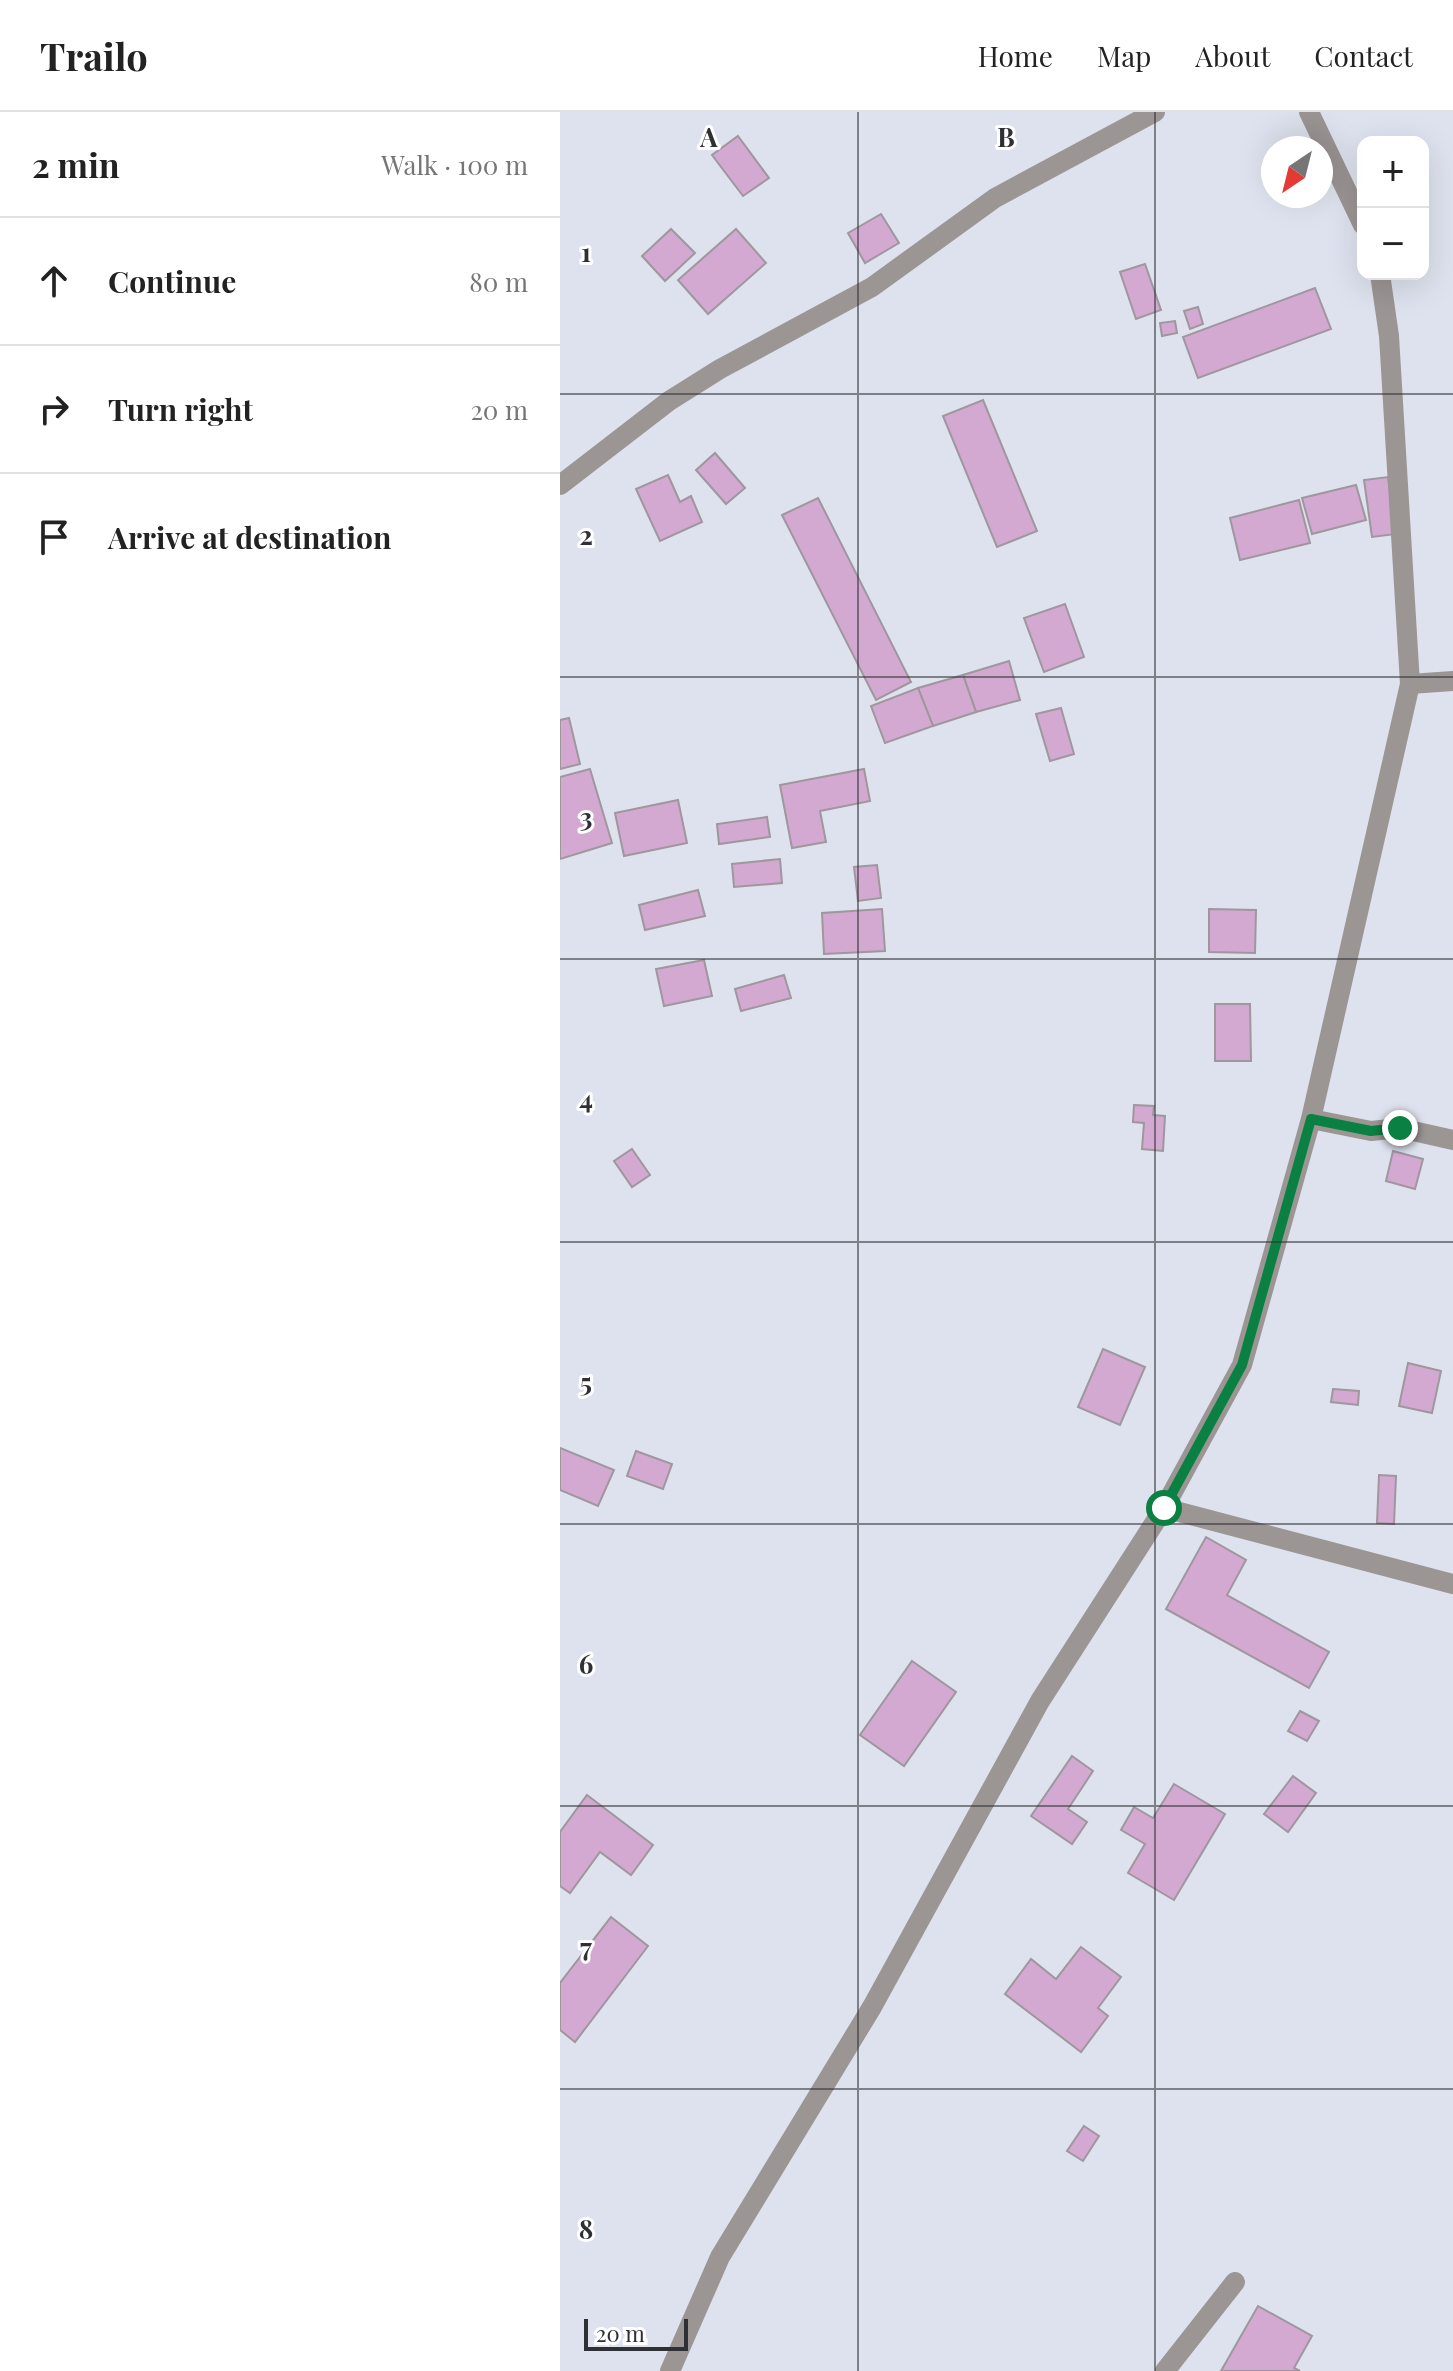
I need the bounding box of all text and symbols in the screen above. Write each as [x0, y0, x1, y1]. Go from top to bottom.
text: Trailo [40, 30, 148, 81]
text: Home [978, 37, 1053, 74]
text: Map [1097, 37, 1151, 74]
text: About [1195, 37, 1270, 74]
text: Contact [1314, 37, 1413, 74]
text: A [699, 119, 718, 154]
text: B [997, 119, 1015, 154]
north arrow [1261, 136, 1333, 208]
map controls [1357, 136, 1429, 280]
button: + [1357, 136, 1429, 208]
text: 2 min [32, 141, 120, 187]
text: Walk · 100 m [381, 147, 528, 182]
button: − [1357, 208, 1429, 280]
text: 1 [581, 234, 591, 269]
icon: ahead [32, 259, 76, 303]
text: Continue [108, 261, 236, 301]
text: 80 m [469, 264, 528, 299]
icon: right [32, 387, 76, 431]
text: Turn right [108, 389, 253, 429]
text: 20 m [470, 392, 528, 427]
icon: arrive [32, 515, 76, 559]
text: Arrive at destination [108, 517, 391, 557]
text: 2 [579, 517, 593, 552]
text: 3 [580, 799, 592, 834]
text: 4 [579, 1081, 593, 1116]
route end [1382, 1110, 1418, 1146]
text: 5 [580, 1364, 592, 1399]
route start [1146, 1490, 1182, 1526]
text: 6 [579, 1646, 593, 1681]
text: 7 [580, 1929, 592, 1964]
text: 8 [579, 2211, 593, 2246]
scale bar [584, 2315, 688, 2351]
text: 20 m [596, 2318, 645, 2348]

